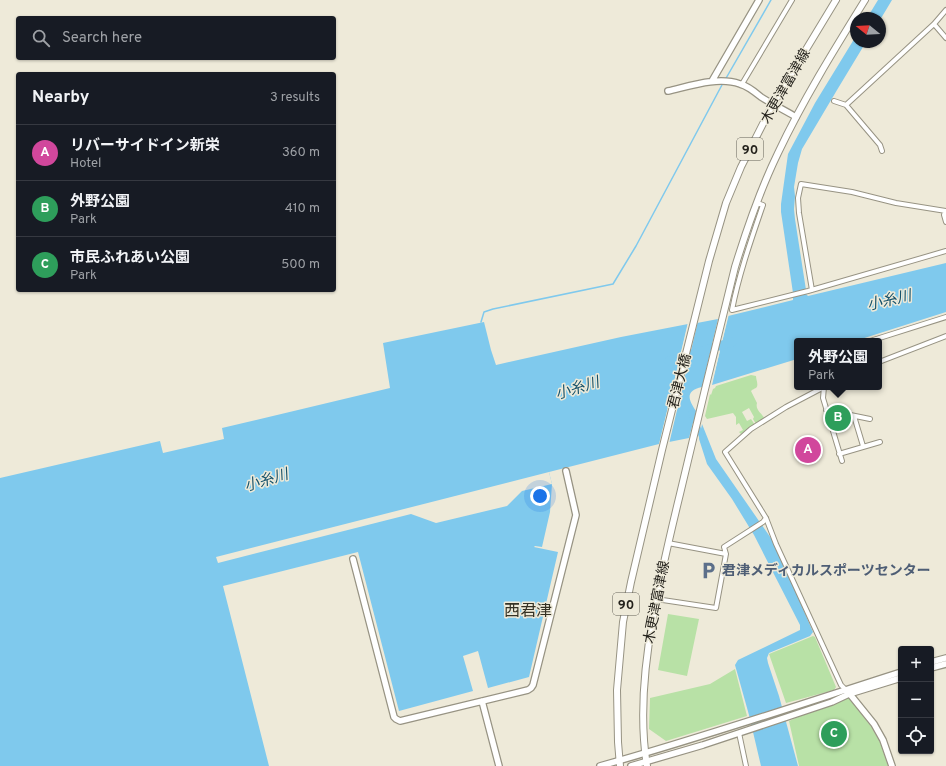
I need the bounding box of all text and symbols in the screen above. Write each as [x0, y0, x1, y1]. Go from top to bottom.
north arrow [850, 12, 886, 48]
search box [16, 16, 336, 60]
icon: search [30, 27, 52, 49]
text: Search here [62, 29, 142, 48]
street label: 木更津富津線 [758, 46, 815, 127]
text: Nearby [32, 87, 89, 109]
text: 3 results [270, 90, 320, 106]
text: リバーサイドイン新栄 [70, 137, 220, 156]
road number: 90 [737, 138, 763, 160]
text: A [40, 145, 50, 161]
text: 360 m [282, 145, 320, 161]
text: Hotel [70, 156, 101, 172]
text: 外野公園 [70, 193, 130, 212]
text: B [41, 201, 49, 217]
text: 410 m [285, 201, 320, 217]
text: Park [70, 212, 97, 228]
text: 市民ふれあい公園 [70, 249, 190, 268]
text: C [41, 257, 49, 273]
text: 500 m [281, 257, 320, 273]
text: Park [70, 268, 97, 284]
water label: 小糸川 [865, 287, 915, 316]
popup [794, 338, 882, 390]
text: 外野公園 [808, 349, 868, 368]
street label: 君津大橋 [665, 352, 695, 411]
text: Park [808, 368, 835, 384]
water label: 小糸川 [553, 373, 604, 405]
pin: B [825, 403, 851, 433]
pin: A [795, 435, 821, 465]
water label: 小糸川 [242, 465, 293, 497]
your location [530, 486, 550, 506]
street label: 木更津富津線 [641, 559, 674, 645]
parking icon: 君津メディカルスポーツセンター [699, 560, 719, 580]
place label: 君津メディカルスポーツセンター [722, 562, 931, 580]
road number: 90 [613, 593, 639, 615]
district label: 西君津 [504, 602, 552, 622]
map controls [898, 646, 934, 754]
button: + [898, 646, 934, 682]
button: − [898, 682, 934, 718]
button: locate [898, 718, 934, 754]
pin: C [821, 719, 847, 749]

